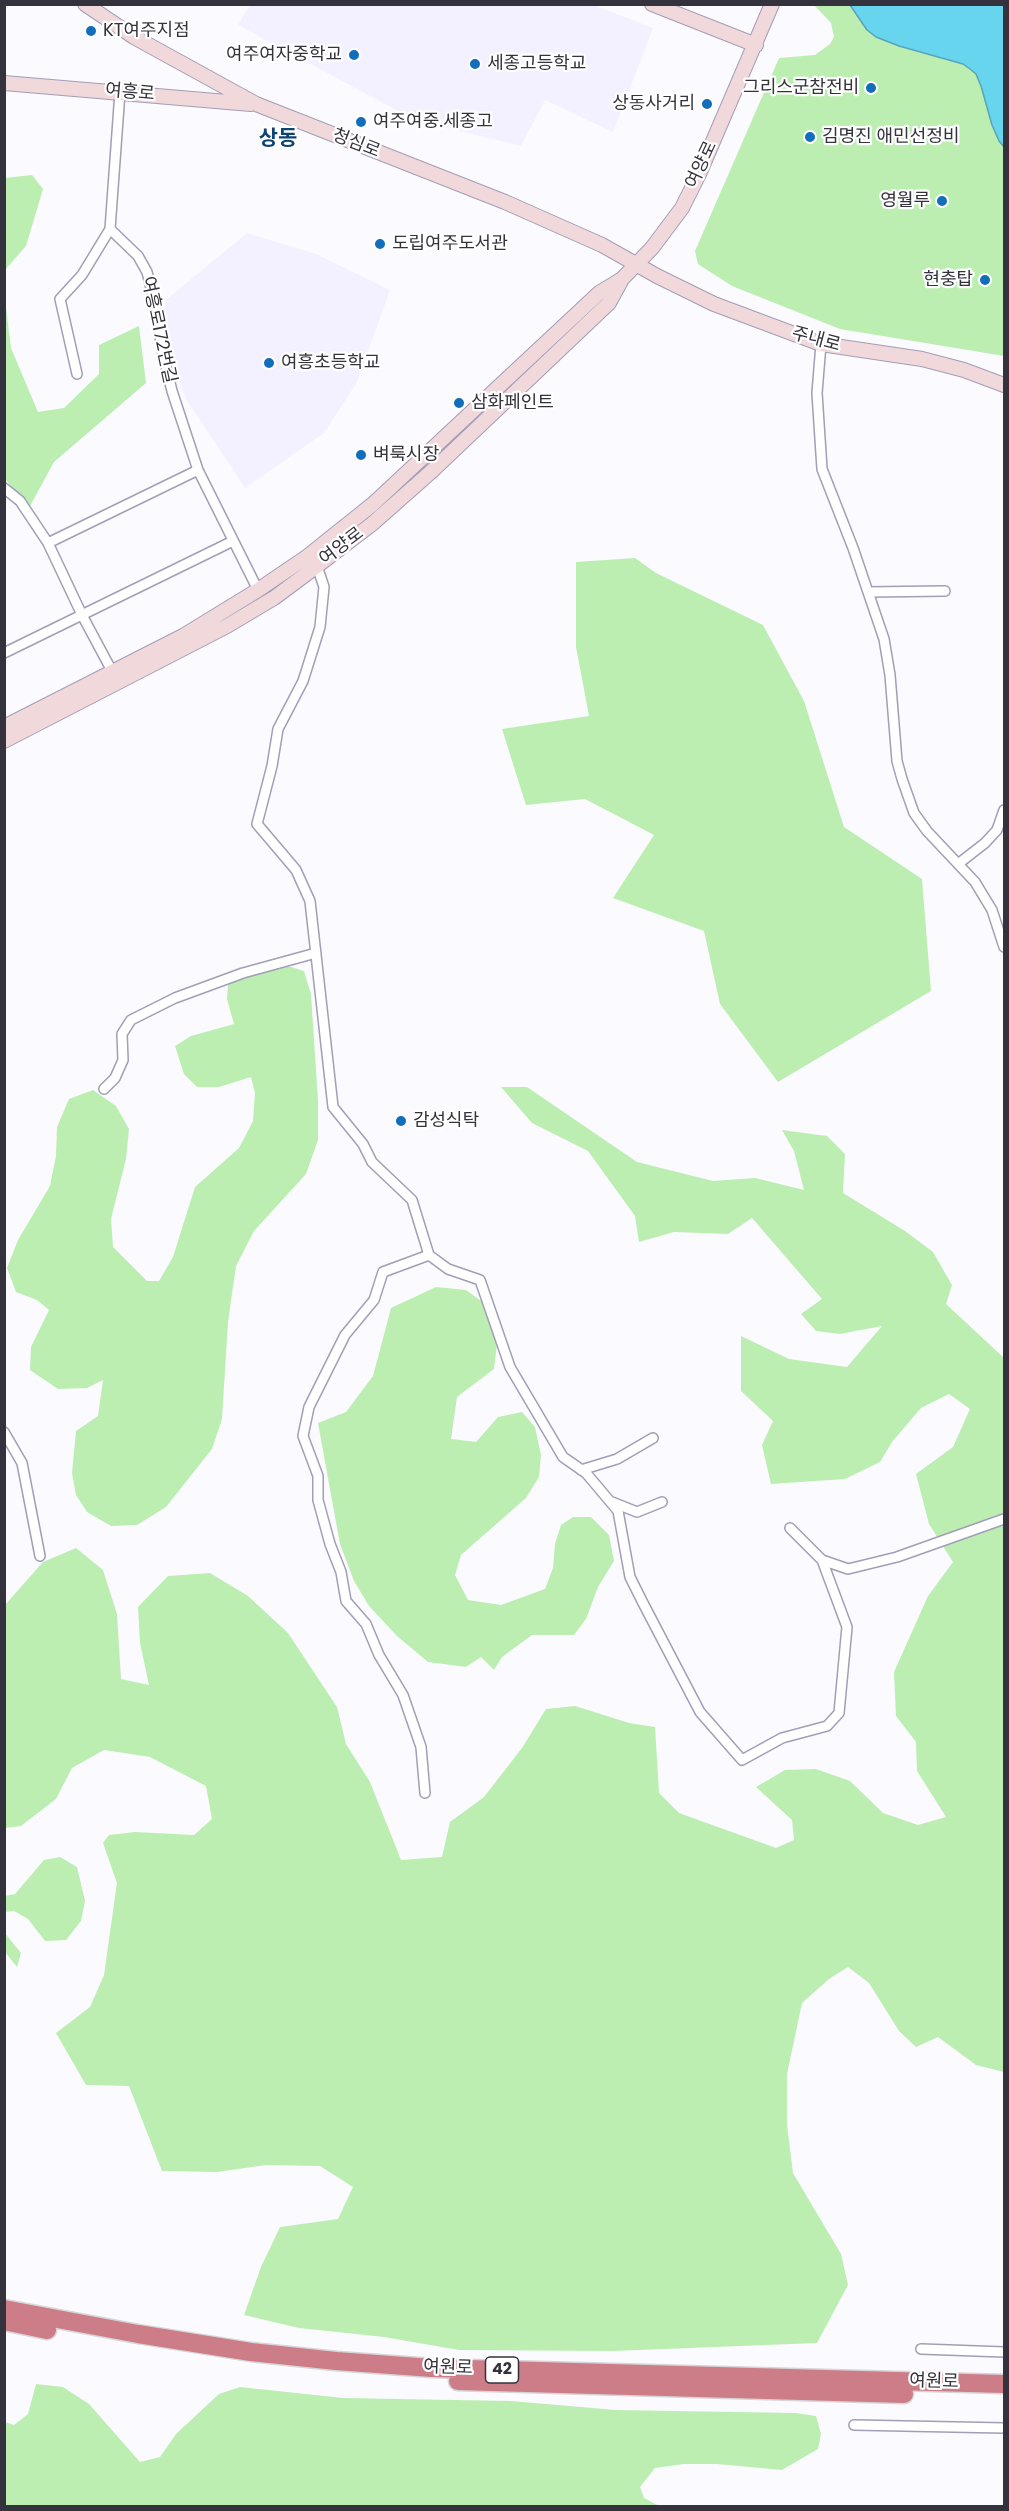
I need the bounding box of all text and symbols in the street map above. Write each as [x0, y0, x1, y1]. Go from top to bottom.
place label: KT여주지점 [103, 20, 190, 42]
marker: KT여주지점 [84, 24, 98, 38]
place label: 여주여자중학교 [226, 44, 342, 66]
marker: 여주여자중학교 [347, 48, 361, 62]
place label: 세종고등학교 [487, 53, 586, 75]
marker: 세종고등학교 [468, 57, 482, 71]
place label: 그리스군참전비 [743, 77, 859, 99]
street label: 여흥로 [104, 80, 156, 106]
marker: 그리스군참전비 [864, 81, 878, 95]
place label: 상동사거리 [612, 93, 695, 115]
marker: 상동사거리 [700, 97, 714, 111]
place label: 여주여중.세종고 [373, 111, 493, 133]
marker: 여주여중.세종고 [354, 115, 368, 129]
street label: 청심로 [329, 125, 383, 163]
place label: 김명진 애민선정비 [822, 126, 959, 148]
district label: 상동 [259, 127, 297, 153]
marker: 김명진 애민선정비 [803, 130, 817, 144]
street label: 여양로 [682, 138, 722, 192]
place label: 영월루 [880, 190, 930, 212]
marker: 영월루 [935, 194, 949, 208]
place label: 도립여주도서관 [392, 233, 508, 255]
marker: 도립여주도서관 [373, 237, 387, 251]
place label: 현충탑 [923, 269, 973, 291]
marker: 현충탑 [978, 273, 992, 287]
street label: 여흥로172번길 [136, 275, 180, 385]
street label: 주내로 [789, 323, 843, 357]
place label: 여흥초등학교 [281, 352, 380, 374]
marker: 여흥초등학교 [262, 356, 276, 370]
place label: 삼화페인트 [471, 392, 554, 414]
marker: 삼화페인트 [452, 396, 466, 410]
place label: 벼룩시장 [373, 444, 439, 466]
marker: 벼룩시장 [354, 448, 368, 462]
street label: 여양로 [316, 523, 368, 571]
place label: 감성식탁 [413, 1110, 479, 1132]
marker: 감성식탁 [394, 1114, 408, 1128]
street label: 여원로 [423, 2356, 473, 2380]
road number: 42 [486, 2357, 518, 2383]
street label: 여원로 [909, 2370, 959, 2394]

